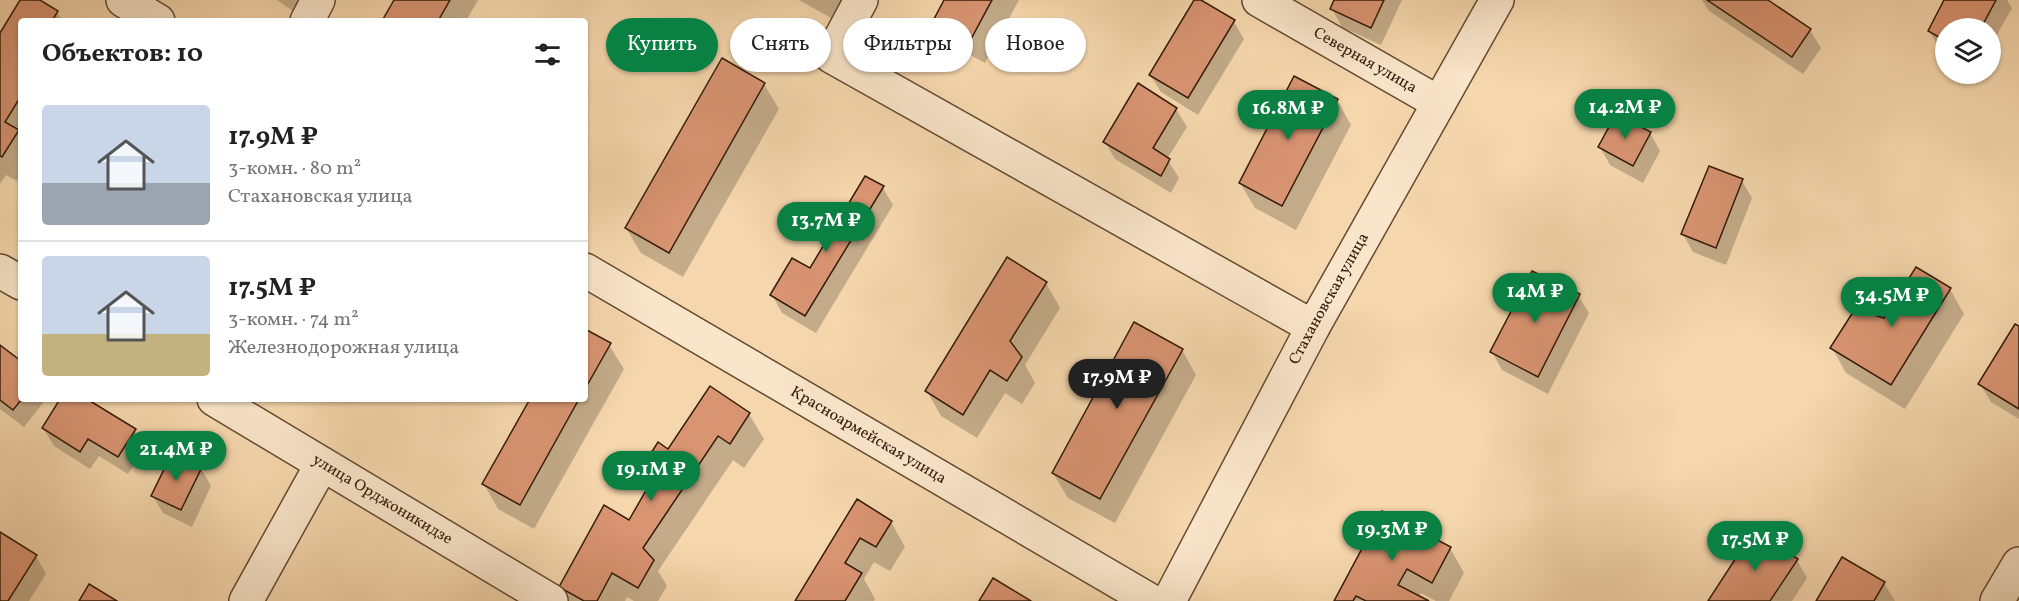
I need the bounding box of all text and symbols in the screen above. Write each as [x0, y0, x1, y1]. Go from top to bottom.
chip: Купить [606, 18, 718, 72]
chip: Снять [730, 18, 831, 72]
chip: Фильтры [843, 18, 973, 72]
chip: Новое [985, 18, 1086, 72]
map controls [1935, 18, 2001, 84]
button: layers [1935, 18, 2001, 84]
street label: Северная улица [1309, 22, 1421, 99]
text: Объектов: 10 [42, 36, 203, 72]
icon: filters [531, 38, 564, 71]
pin: 14.2M ₽ [1570, 89, 1680, 140]
pin: 16.8M ₽ [1233, 90, 1343, 141]
text: 14.2M ₽ [1588, 94, 1662, 122]
text: 16.8M ₽ [1252, 95, 1324, 123]
text: 17.9M ₽ [228, 119, 318, 155]
icon: home [90, 129, 162, 201]
text: 3-комн. · 80 m² [228, 155, 361, 183]
text: Стахановская улица [228, 183, 413, 211]
pin: 13.7M ₽ [771, 202, 881, 253]
text: 13.7M ₽ [791, 207, 861, 235]
street label: Стахановская улица [1284, 229, 1375, 369]
text: 17.5M ₽ [228, 270, 316, 306]
pin: 14M ₽ [1493, 273, 1577, 324]
pin: 34.5M ₽ [1837, 277, 1947, 328]
text: 14M ₽ [1506, 278, 1564, 306]
icon: home [90, 280, 162, 352]
text: 34.5M ₽ [1855, 282, 1929, 310]
text: 3-комн. · 74 m² [228, 306, 359, 334]
text: Железнодорожная улица [228, 334, 459, 362]
pin: 17.9M ₽ [1062, 359, 1172, 410]
text: 17.9M ₽ [1082, 364, 1152, 392]
street label: Красноармейская улица [786, 381, 950, 490]
pin: 21.4M ₽ [121, 431, 231, 482]
text: 21.4M ₽ [139, 436, 213, 464]
street label: улица Орджоникидзе [308, 449, 456, 550]
pin: 19.1M ₽ [596, 451, 706, 502]
text: 19.1M ₽ [616, 456, 686, 484]
pin: 19.3M ₽ [1337, 511, 1447, 562]
text: 19.3M ₽ [1356, 516, 1428, 544]
pin: 17.5M ₽ [1700, 521, 1810, 572]
text: 17.5M ₽ [1721, 526, 1789, 554]

